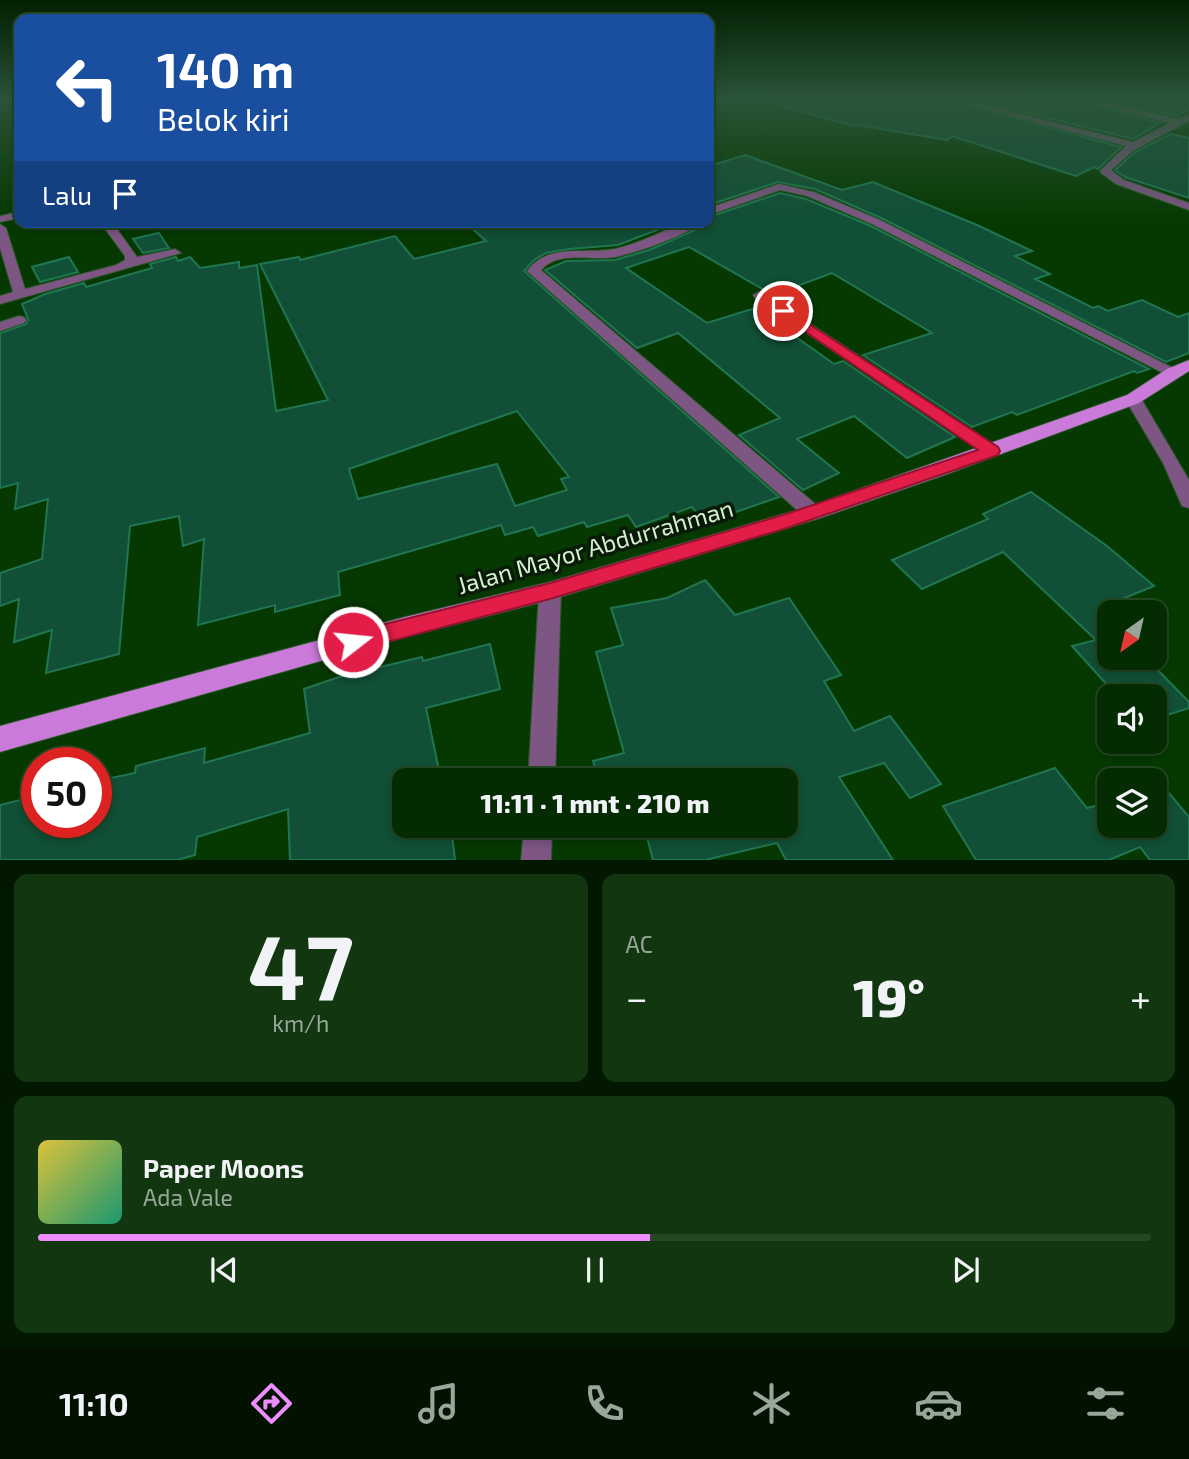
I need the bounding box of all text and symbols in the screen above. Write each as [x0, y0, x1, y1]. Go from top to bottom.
text: 140 m [157, 39, 294, 98]
icon: left [42, 42, 133, 133]
text: Belok kiri [157, 99, 290, 137]
icon: arrive [106, 175, 144, 213]
text: Lalu [42, 179, 92, 210]
pin [753, 281, 813, 341]
icon: arrive [764, 292, 802, 330]
street label: Jalan Mayor Abdurrahman [454, 493, 736, 599]
north arrow [1097, 600, 1167, 670]
map controls [1097, 600, 1167, 838]
position arrow [316, 605, 390, 679]
button: sound [1097, 684, 1167, 754]
speed limit sign: 50 [21, 747, 112, 838]
button: layers [1097, 768, 1167, 838]
text: 11:11 · 1 mnt · 210 m [480, 787, 710, 818]
text: 47 [248, 909, 354, 1018]
text: AC [626, 930, 653, 958]
text: 19° [853, 965, 925, 1027]
text: − [626, 974, 648, 1020]
text: + [1130, 974, 1151, 1020]
text: km/h [272, 1009, 329, 1037]
text: Paper Moons [143, 1152, 304, 1183]
text: Ada Vale [143, 1183, 233, 1211]
icon: previous [205, 1251, 243, 1289]
icon: pause [576, 1251, 614, 1289]
icon: next [947, 1251, 985, 1289]
icon: directions [247, 1379, 296, 1428]
icon: music [414, 1379, 463, 1428]
icon: phone [580, 1379, 629, 1428]
icon: climate [747, 1379, 796, 1428]
icon: car [914, 1379, 963, 1428]
icon: filters [1081, 1379, 1130, 1428]
text: 11:10 [59, 1384, 129, 1422]

